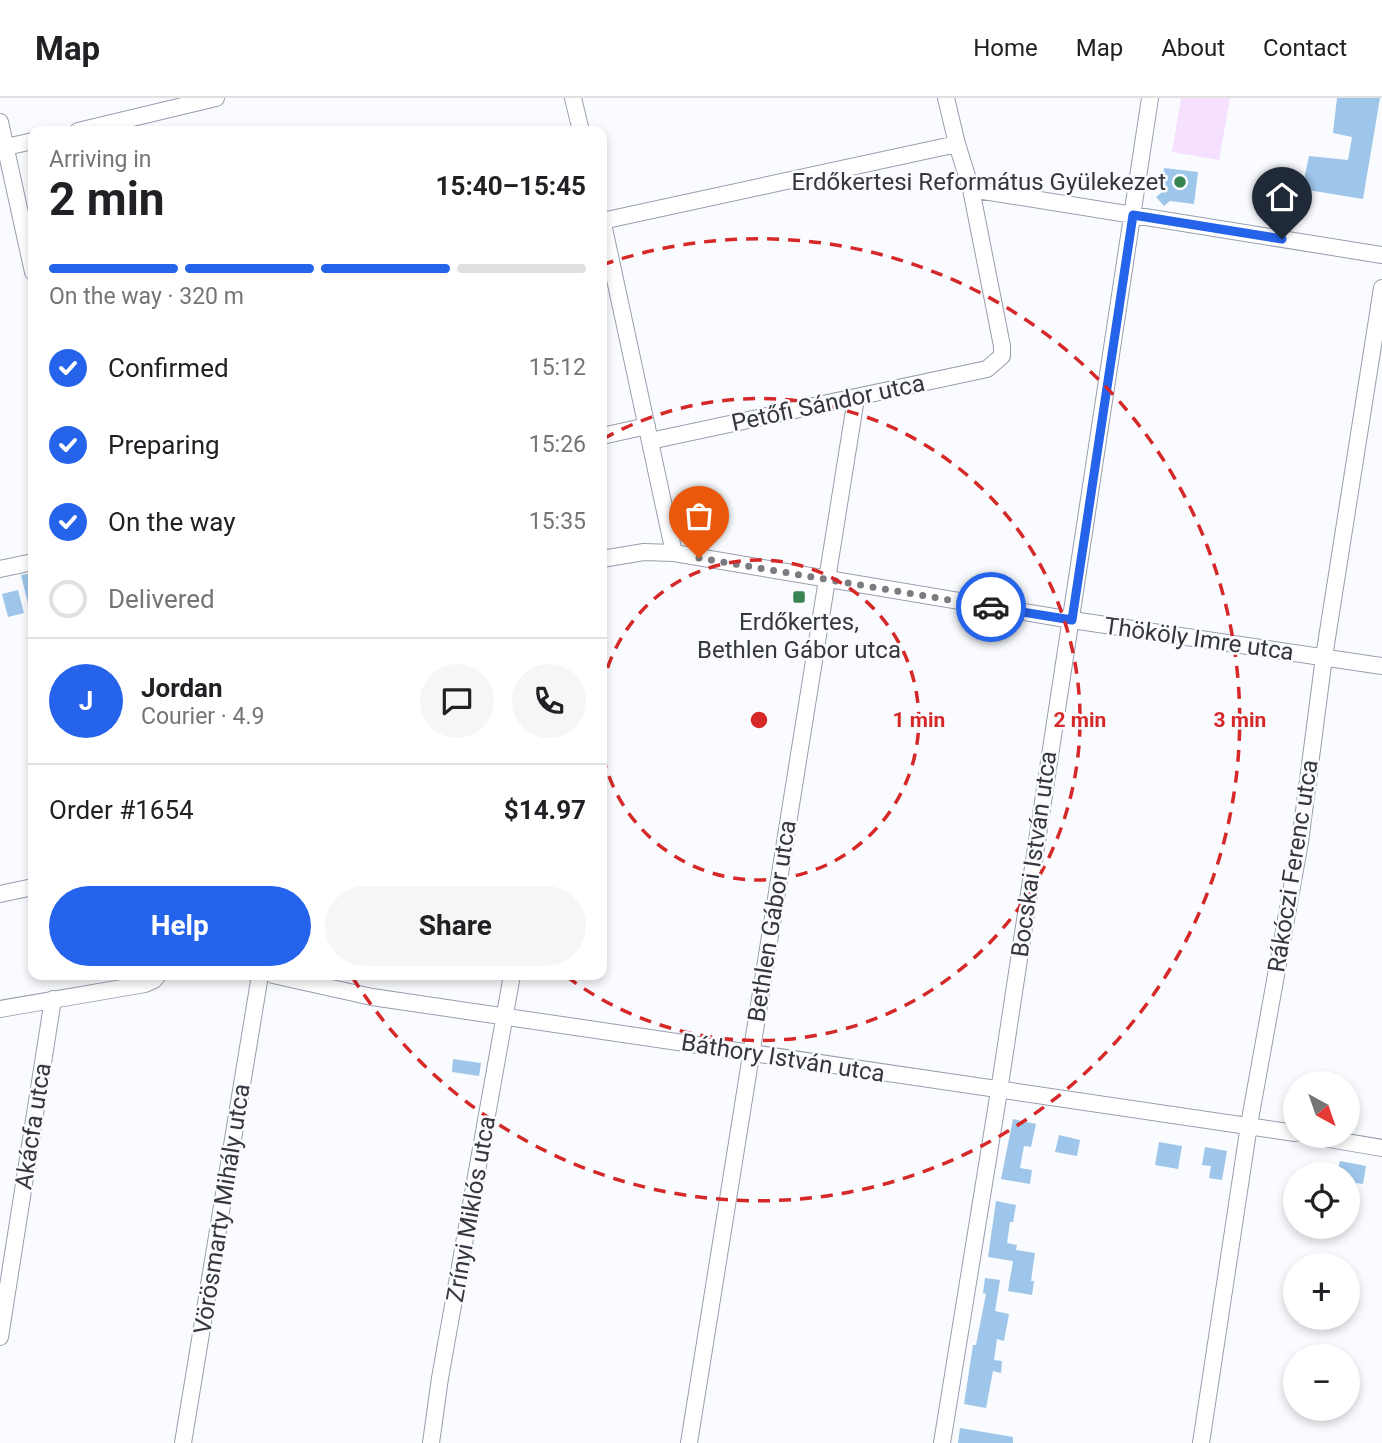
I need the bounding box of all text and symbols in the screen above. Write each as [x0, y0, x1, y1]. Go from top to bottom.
text: Map [35, 29, 100, 68]
text: Home [973, 34, 1038, 62]
text: Map [1076, 34, 1123, 62]
text: About [1161, 34, 1225, 62]
text: Contact [1263, 34, 1347, 62]
text: Arriving in [49, 146, 152, 173]
pin [1252, 167, 1312, 239]
place label: Erdőkertesi Református Gyülekezet [791, 168, 1166, 196]
text: 15:40–15:45 [436, 171, 586, 201]
text: 2 min [49, 172, 165, 226]
marker: Erdőkertesi Református Gyülekezet [1172, 174, 1188, 190]
icon: home [1263, 178, 1301, 216]
text: On the way · 320 m [49, 283, 244, 310]
icon: check [49, 349, 87, 387]
text: Confirmed [108, 353, 229, 383]
text: 15:12 [529, 354, 586, 381]
street label: Petőfi Sándor utca [729, 369, 927, 437]
icon: check [49, 426, 87, 464]
text: Preparing [108, 430, 220, 460]
text: 15:26 [529, 431, 586, 458]
pin [669, 486, 729, 558]
icon: bag [680, 497, 718, 535]
icon: check [49, 503, 87, 541]
text: On the way [108, 507, 236, 537]
text: 15:35 [529, 508, 586, 535]
courier [956, 572, 1026, 642]
text: Delivered [108, 584, 215, 614]
icon: car [972, 588, 1010, 626]
marker: Erdőkertes, Bethlen Gábor utca [791, 589, 807, 605]
place label: Erdőkertes, Bethlen Gábor utca [697, 608, 901, 664]
street label: Thököly Imre utca [1102, 612, 1296, 666]
button: chat [420, 664, 494, 738]
button: phone [512, 664, 586, 738]
text: Jordan [141, 673, 223, 703]
text: J [79, 686, 93, 716]
text: Courier · 4.9 [141, 703, 264, 730]
centre of rings [747, 708, 771, 732]
text: 1 min [893, 708, 945, 732]
text: 2 min [1054, 708, 1106, 732]
text: 3 min [1214, 708, 1266, 732]
street label: Bocskai István utca [1006, 749, 1062, 959]
street label: Rákóczi Ferenc utca [1262, 758, 1324, 974]
text: Order #1654 [49, 795, 194, 825]
text: $14.97 [504, 795, 586, 825]
street label: Bethlen Gábor utca [742, 818, 802, 1024]
button: Help [49, 886, 311, 966]
button: Share [325, 886, 586, 966]
street label: Báthory István utca [679, 1028, 887, 1088]
street label: Akácfa utca [9, 1061, 57, 1191]
north arrow [1283, 1071, 1360, 1148]
map controls [1283, 1071, 1360, 1421]
street label: Vörösmarty Mihály utca [188, 1082, 256, 1336]
street label: Zrínyi Miklós utca [441, 1114, 501, 1304]
button: locate [1283, 1162, 1360, 1239]
button: + [1283, 1253, 1360, 1330]
button: − [1283, 1344, 1360, 1421]

